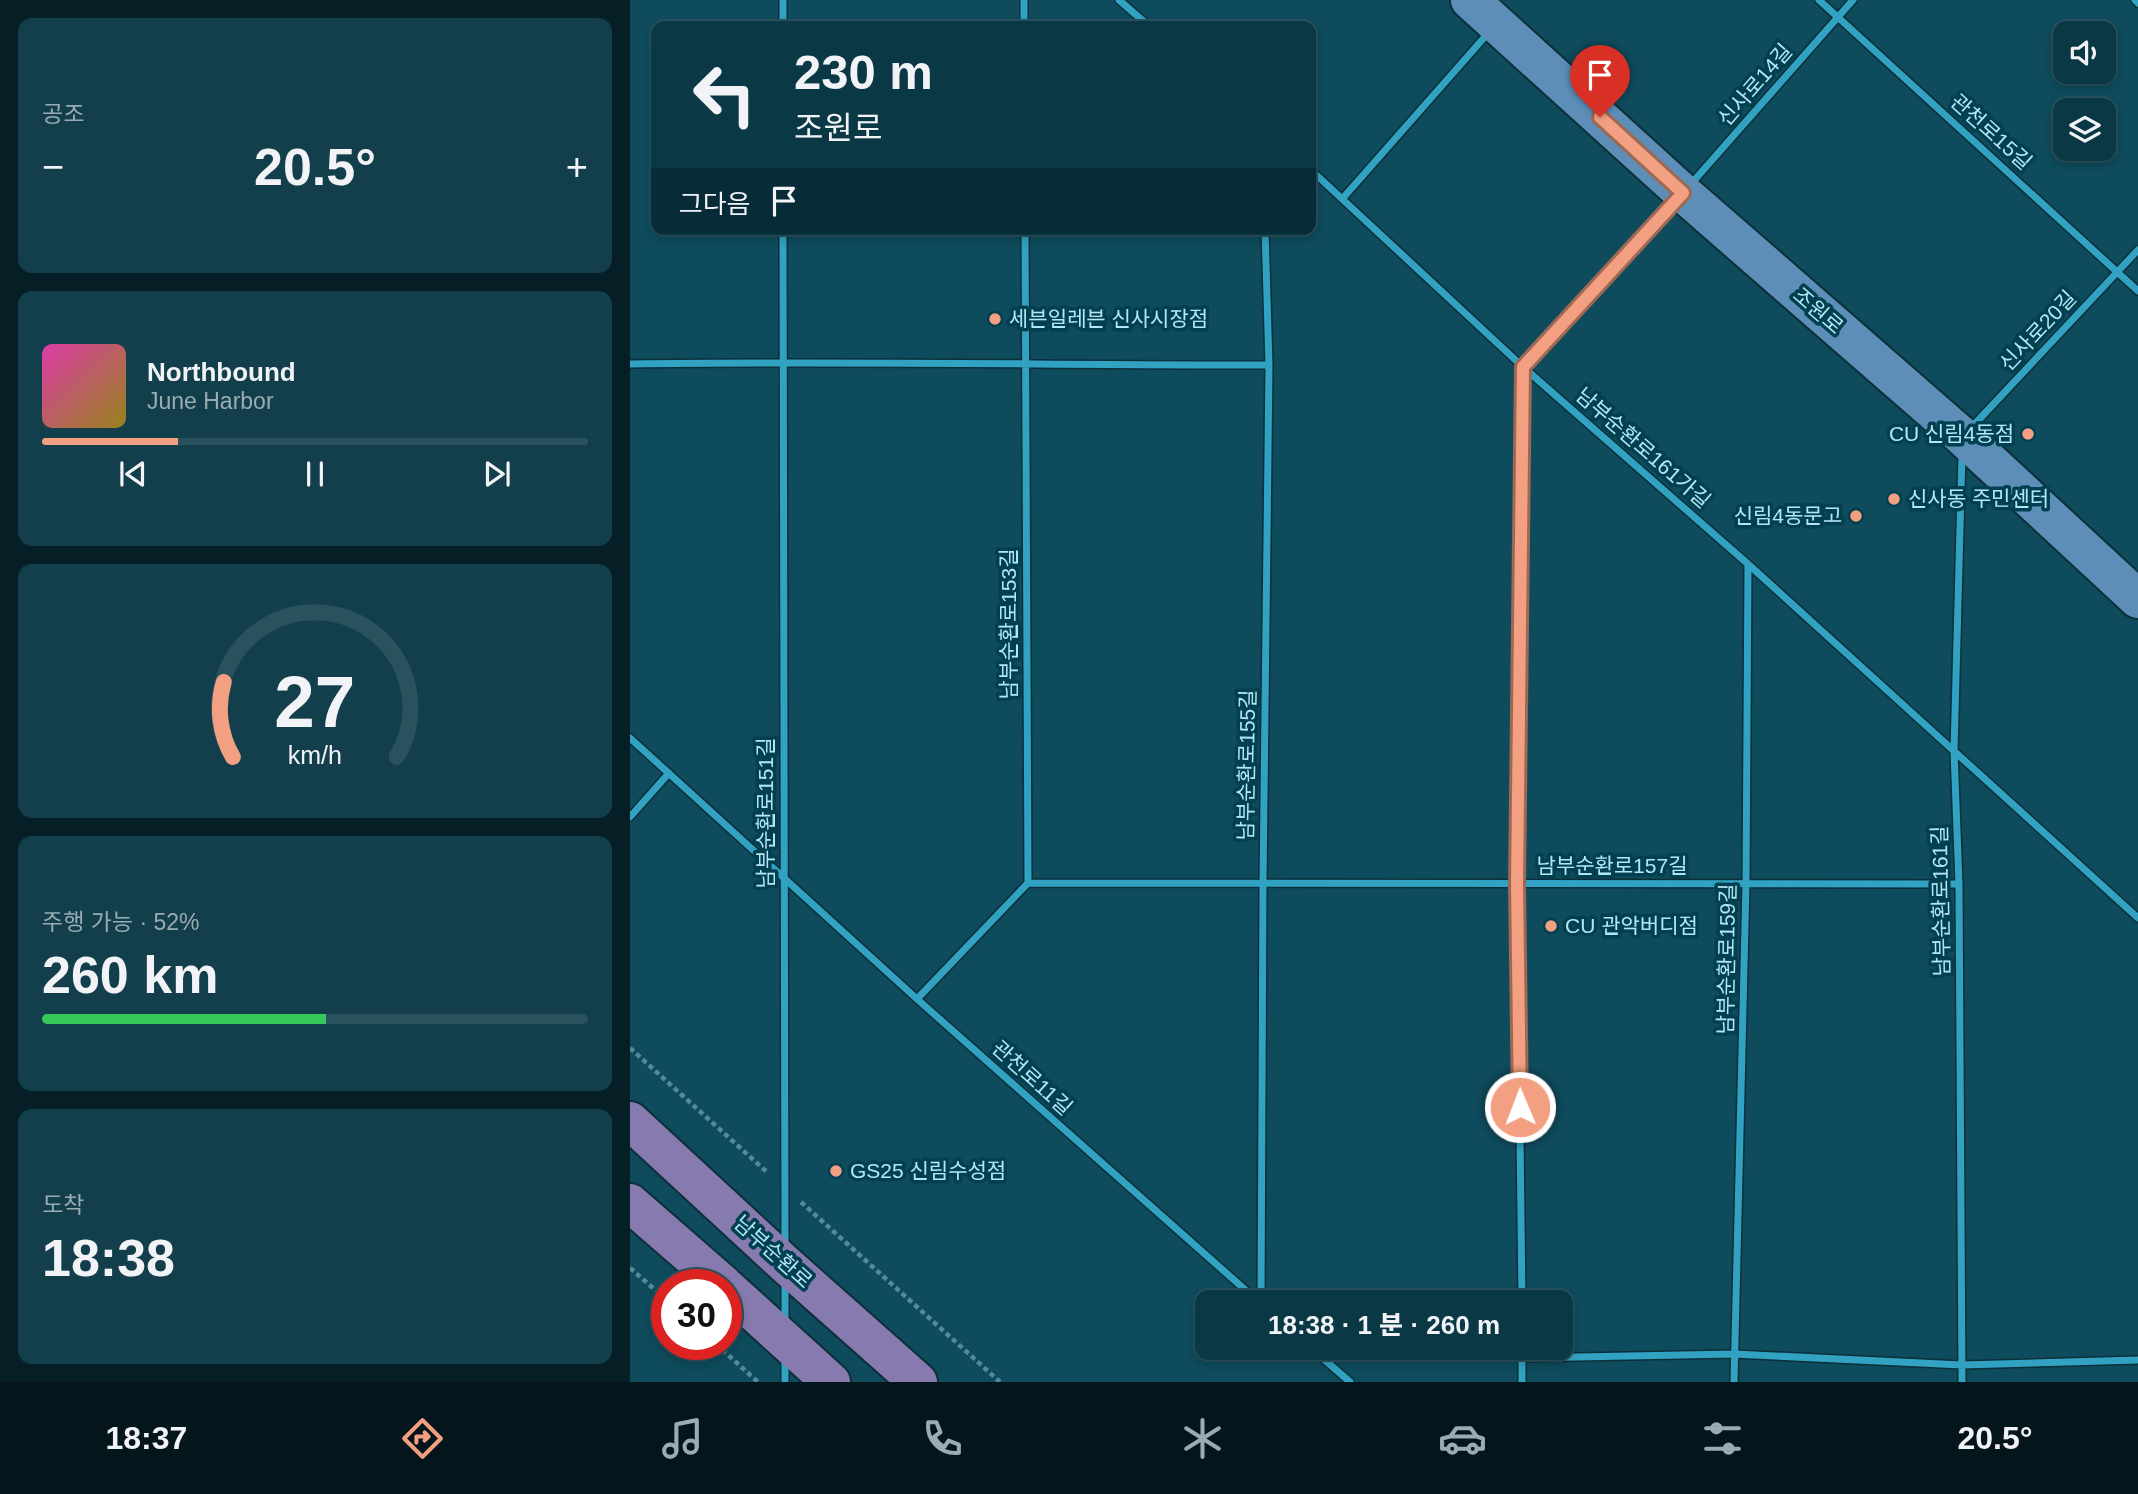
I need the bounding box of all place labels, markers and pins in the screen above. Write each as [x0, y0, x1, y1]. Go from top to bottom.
pin [1570, 45, 1630, 117]
place label: 세븐일레븐 신사시장점 [1009, 307, 1208, 330]
marker: 세븐일레븐 신사시장점 [987, 311, 1003, 327]
place label: CU 신림4동점 [1889, 422, 2014, 445]
marker: CU 신림4동점 [2020, 426, 2036, 442]
place label: 신사동 주민센터 [1908, 487, 2049, 510]
marker: 신사동 주민센터 [1886, 491, 1902, 507]
place label: 신림4동문고 [1734, 504, 1842, 527]
marker: 신림4동문고 [1848, 508, 1864, 524]
place label: CU 관악버디점 [1565, 914, 1698, 937]
marker: CU 관악버디점 [1543, 918, 1559, 934]
place label: GS25 신림수성점 [850, 1159, 1006, 1182]
marker: GS25 신림수성점 [828, 1163, 844, 1179]

